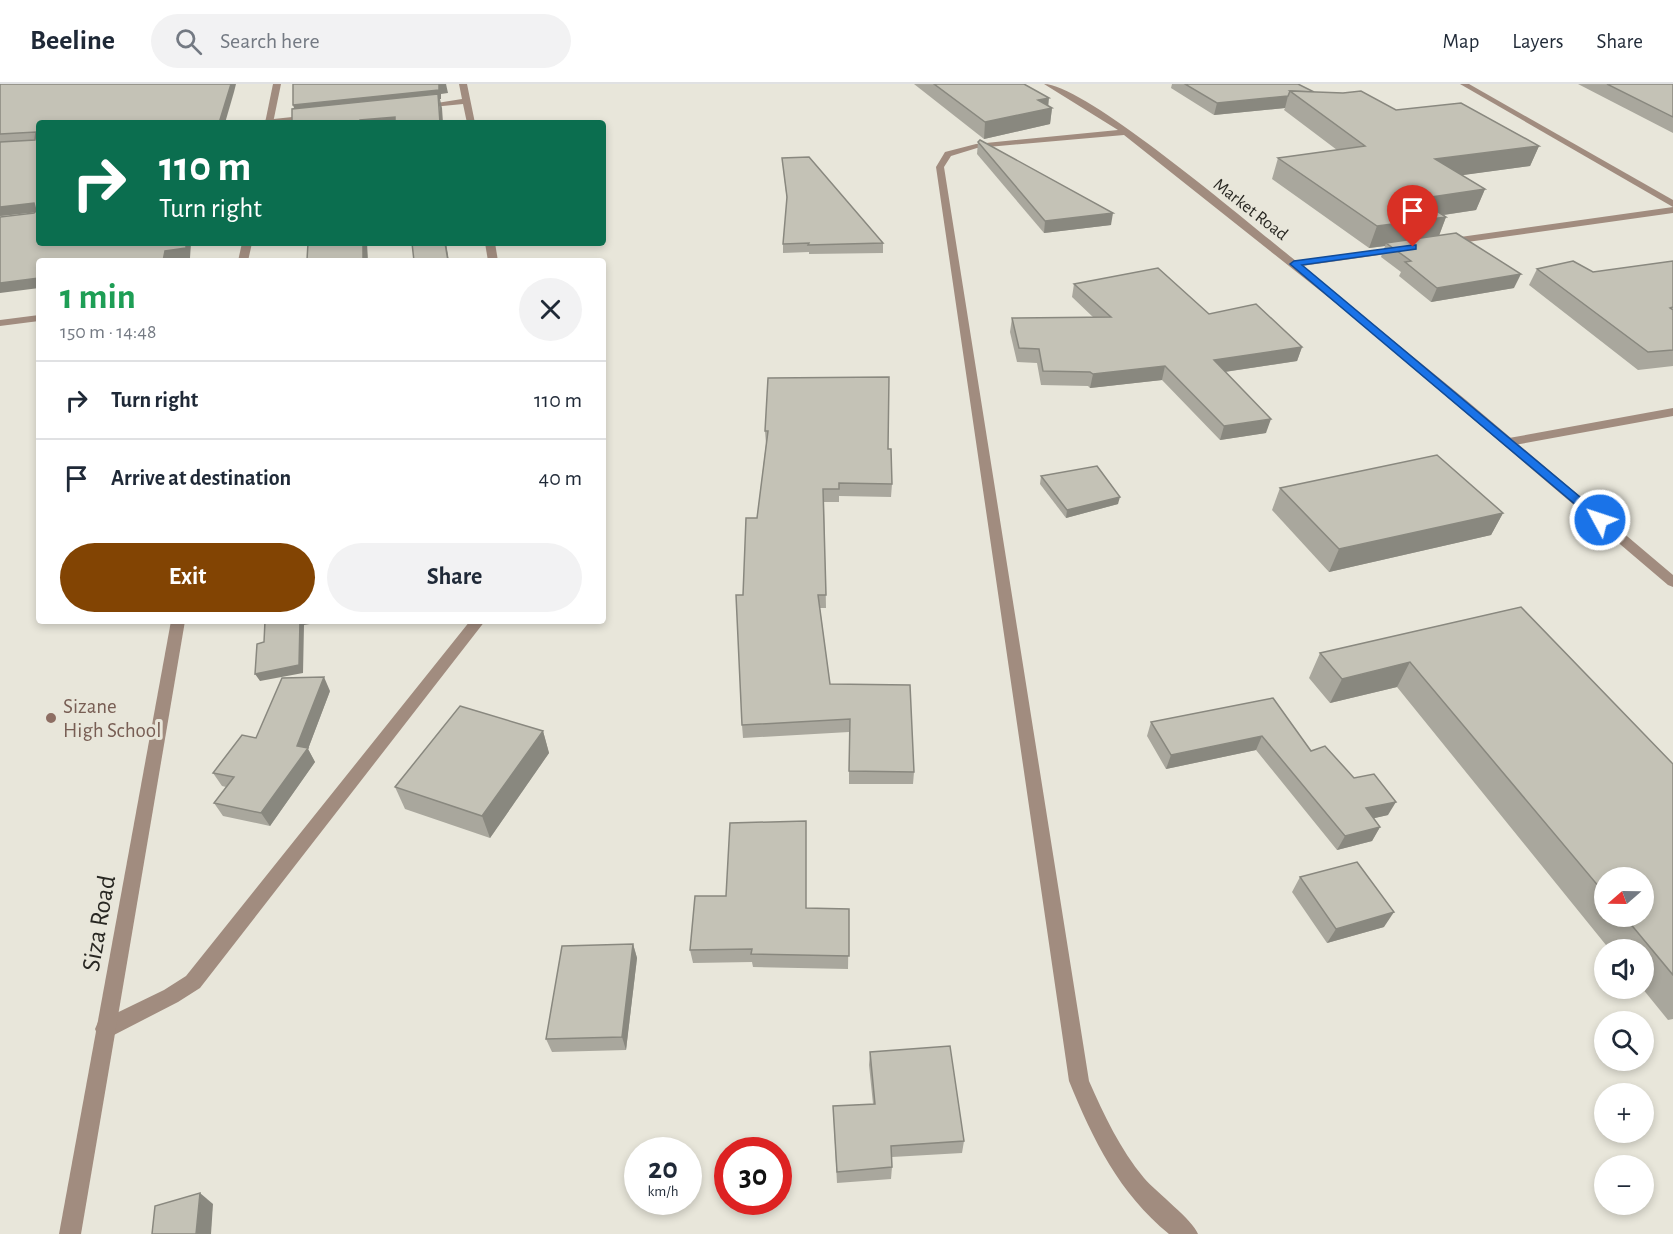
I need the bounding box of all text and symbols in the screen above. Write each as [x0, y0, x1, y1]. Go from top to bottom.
search box [151, 14, 571, 68]
icon: search [172, 25, 205, 58]
text: Beeline [30, 27, 115, 55]
text: Search here [220, 30, 320, 52]
text: Map [1443, 31, 1479, 52]
text: Layers [1512, 31, 1563, 52]
text: Share [1596, 31, 1643, 52]
icon: right [60, 144, 138, 222]
text: 110 m [159, 146, 251, 188]
street label: Market Road [1210, 175, 1291, 244]
pin [1387, 185, 1438, 247]
icon: arrive [1396, 194, 1429, 227]
text: Turn right [159, 195, 262, 222]
button: close [519, 278, 582, 341]
text: 1 min [60, 279, 136, 315]
text: 150 m · 14:48 [60, 322, 156, 342]
icon: right [60, 384, 93, 417]
text: Turn right [111, 389, 198, 411]
text: 110 m [534, 389, 582, 411]
icon: arrive [60, 462, 93, 495]
text: Arrive at destination [111, 467, 291, 489]
text: 40 m [539, 467, 582, 489]
position arrow [1568, 488, 1632, 552]
button: Exit [60, 543, 315, 612]
button: Share [327, 543, 582, 612]
place label: Sizane High School [63, 696, 161, 741]
marker: Sizane High School [44, 711, 58, 725]
north arrow [1594, 867, 1654, 927]
map controls [1594, 867, 1654, 1215]
street label: Siza Road [78, 873, 120, 973]
button: sound [1594, 939, 1654, 999]
button: search [1594, 1011, 1654, 1071]
button: + [1594, 1083, 1654, 1143]
speed limit sign: 30 [714, 1137, 792, 1215]
text: 20 [648, 1154, 678, 1184]
button: − [1594, 1155, 1654, 1215]
text: km/h [648, 1184, 678, 1199]

